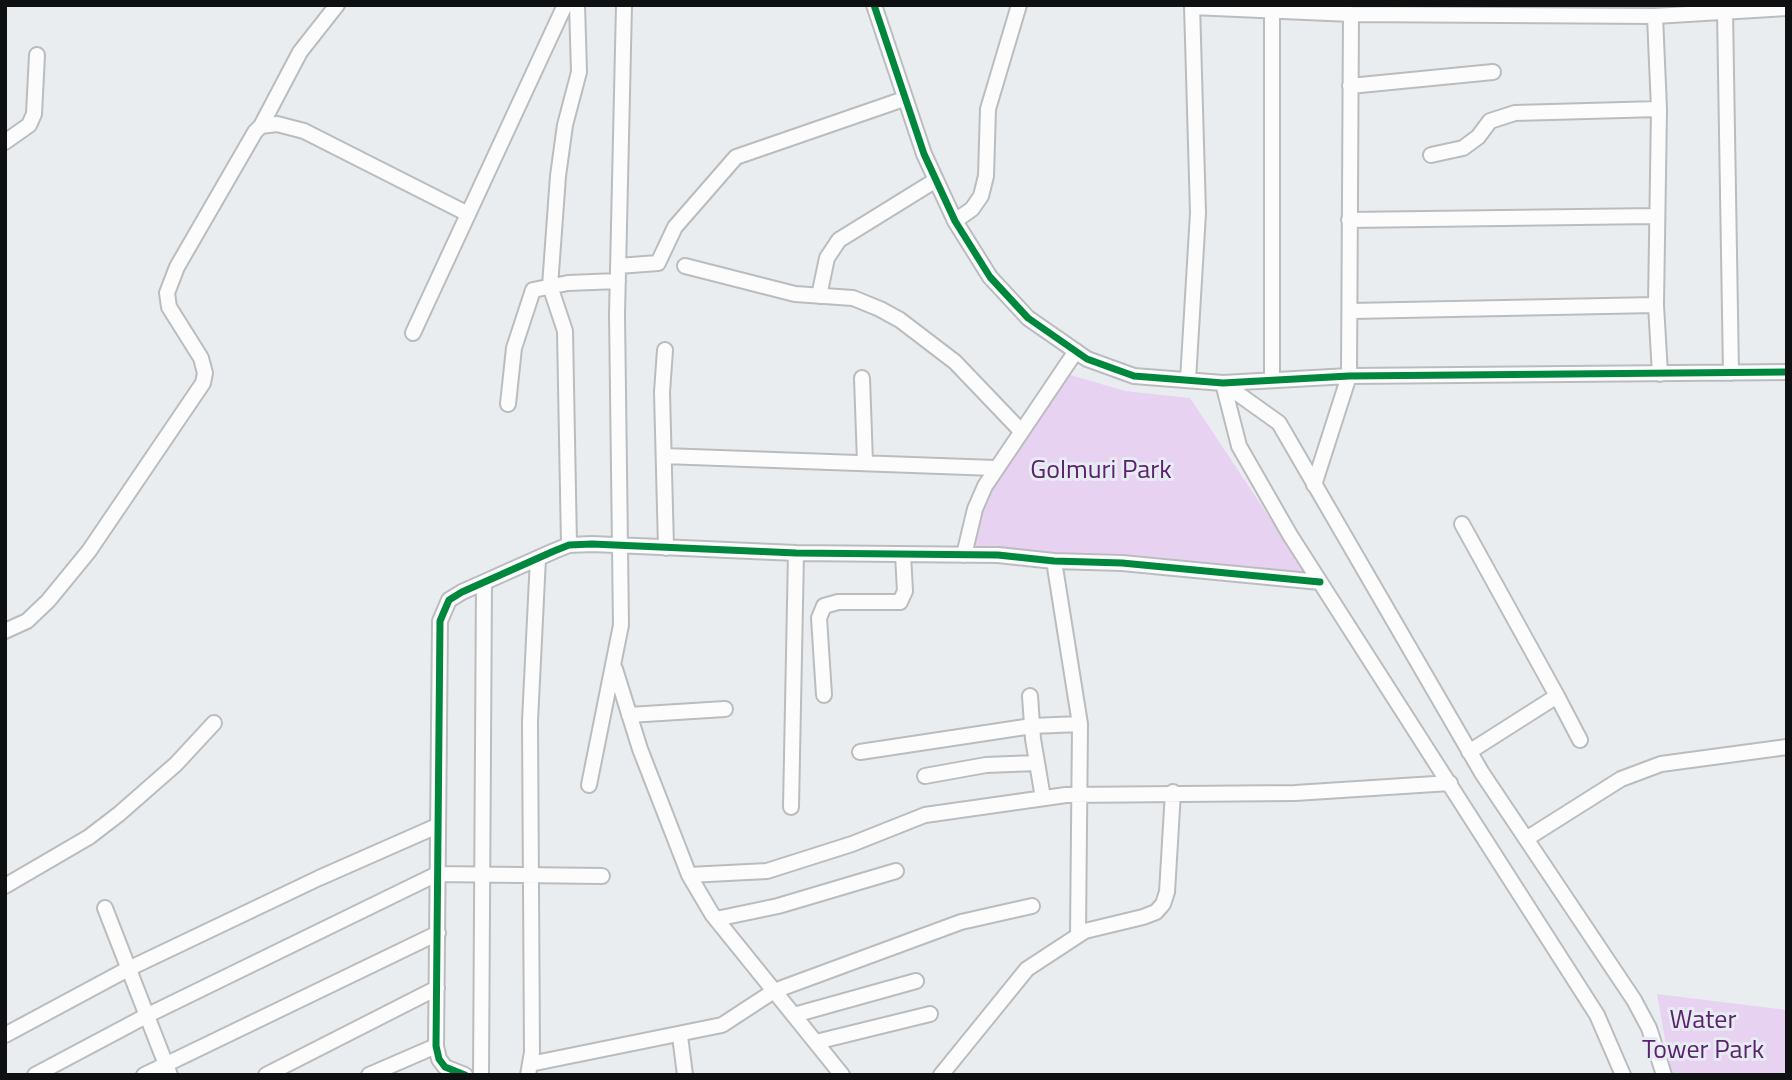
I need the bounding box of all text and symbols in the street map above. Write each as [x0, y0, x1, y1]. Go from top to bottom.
park label: Golmuri Park [1030, 456, 1172, 488]
park label: Water Tower Park [1642, 1006, 1764, 1068]

